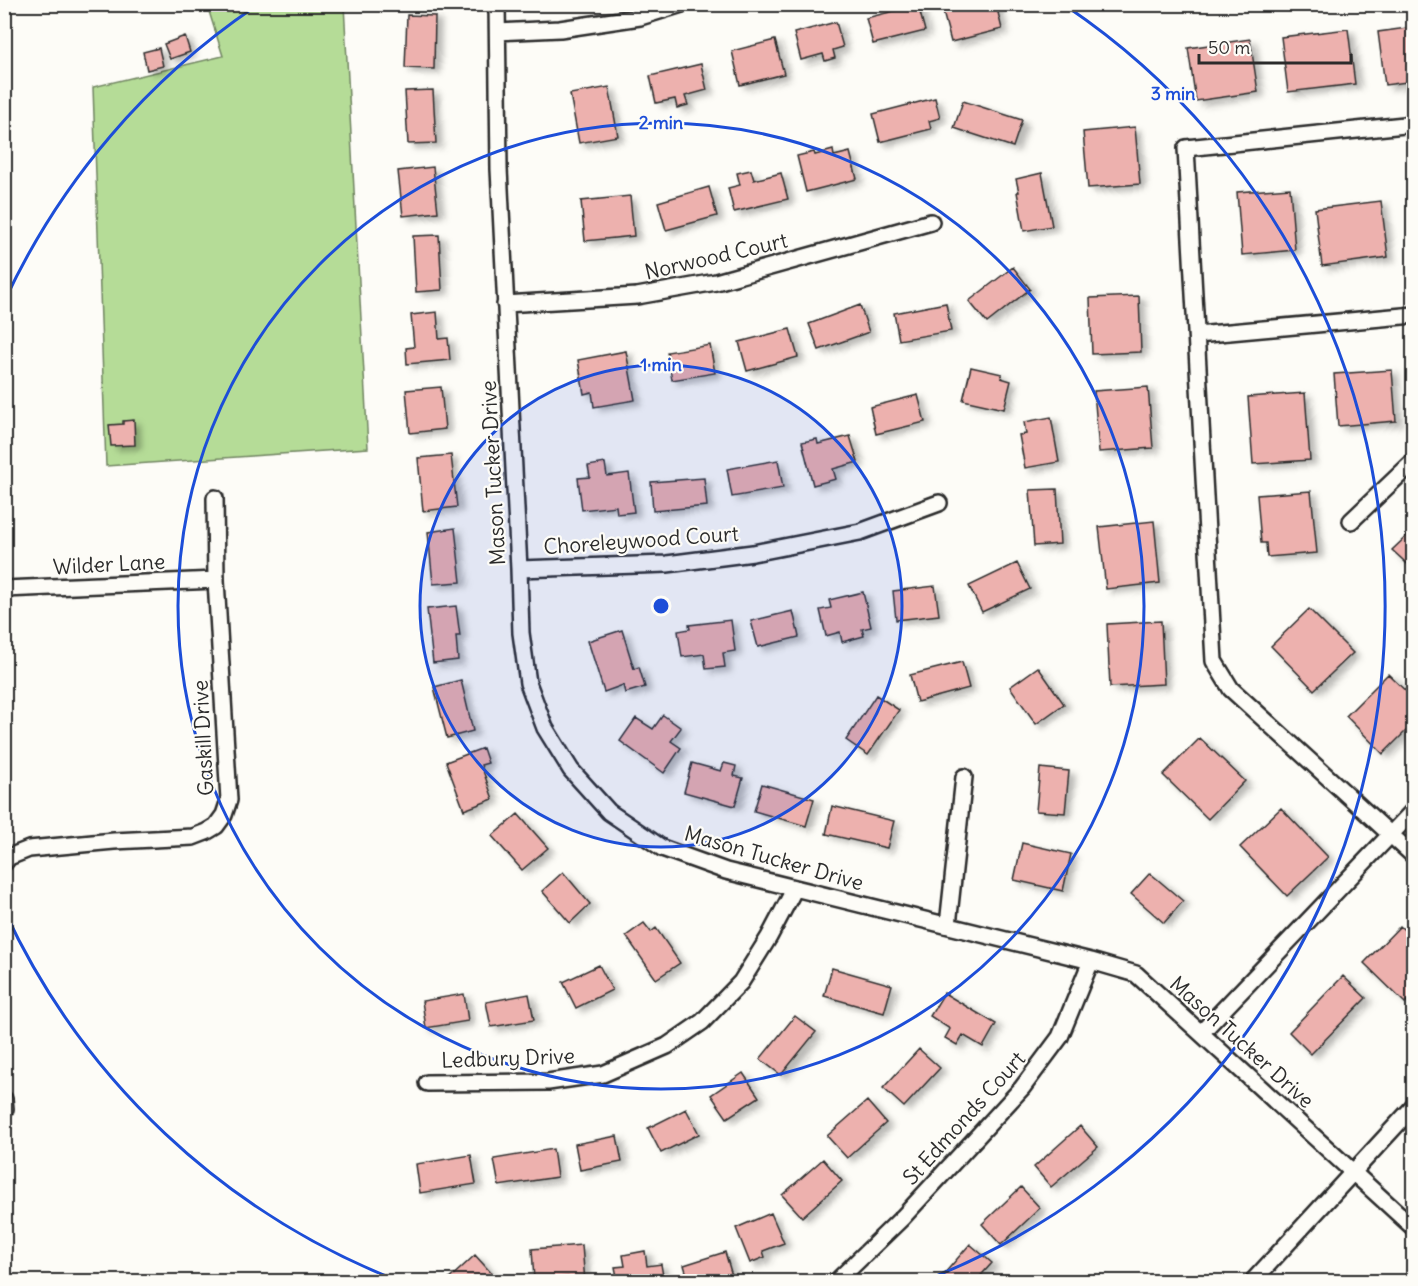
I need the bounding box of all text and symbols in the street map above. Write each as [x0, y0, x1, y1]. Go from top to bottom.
scale bar [1199, 27, 1350, 65]
text: 50 m [1208, 36, 1250, 59]
text: 3 min [1151, 82, 1196, 105]
text: 2 min [639, 111, 684, 134]
street label: Norwood Court [642, 226, 790, 286]
text: 1 min [640, 353, 682, 376]
street label: Mason Tucker Drive [475, 380, 511, 566]
street label: Choreleywood Court [542, 520, 740, 560]
street label: Wilder Lane [52, 548, 166, 580]
centre of rings [651, 596, 671, 616]
street label: Gaskill Drive [186, 679, 220, 797]
street label: Mason Tucker Drive [681, 820, 867, 896]
street label: Mason Tucker Drive [1164, 970, 1320, 1114]
street label: Ledbury Drive [441, 1042, 575, 1074]
street label: St Edmonds Court [897, 1046, 1031, 1190]

